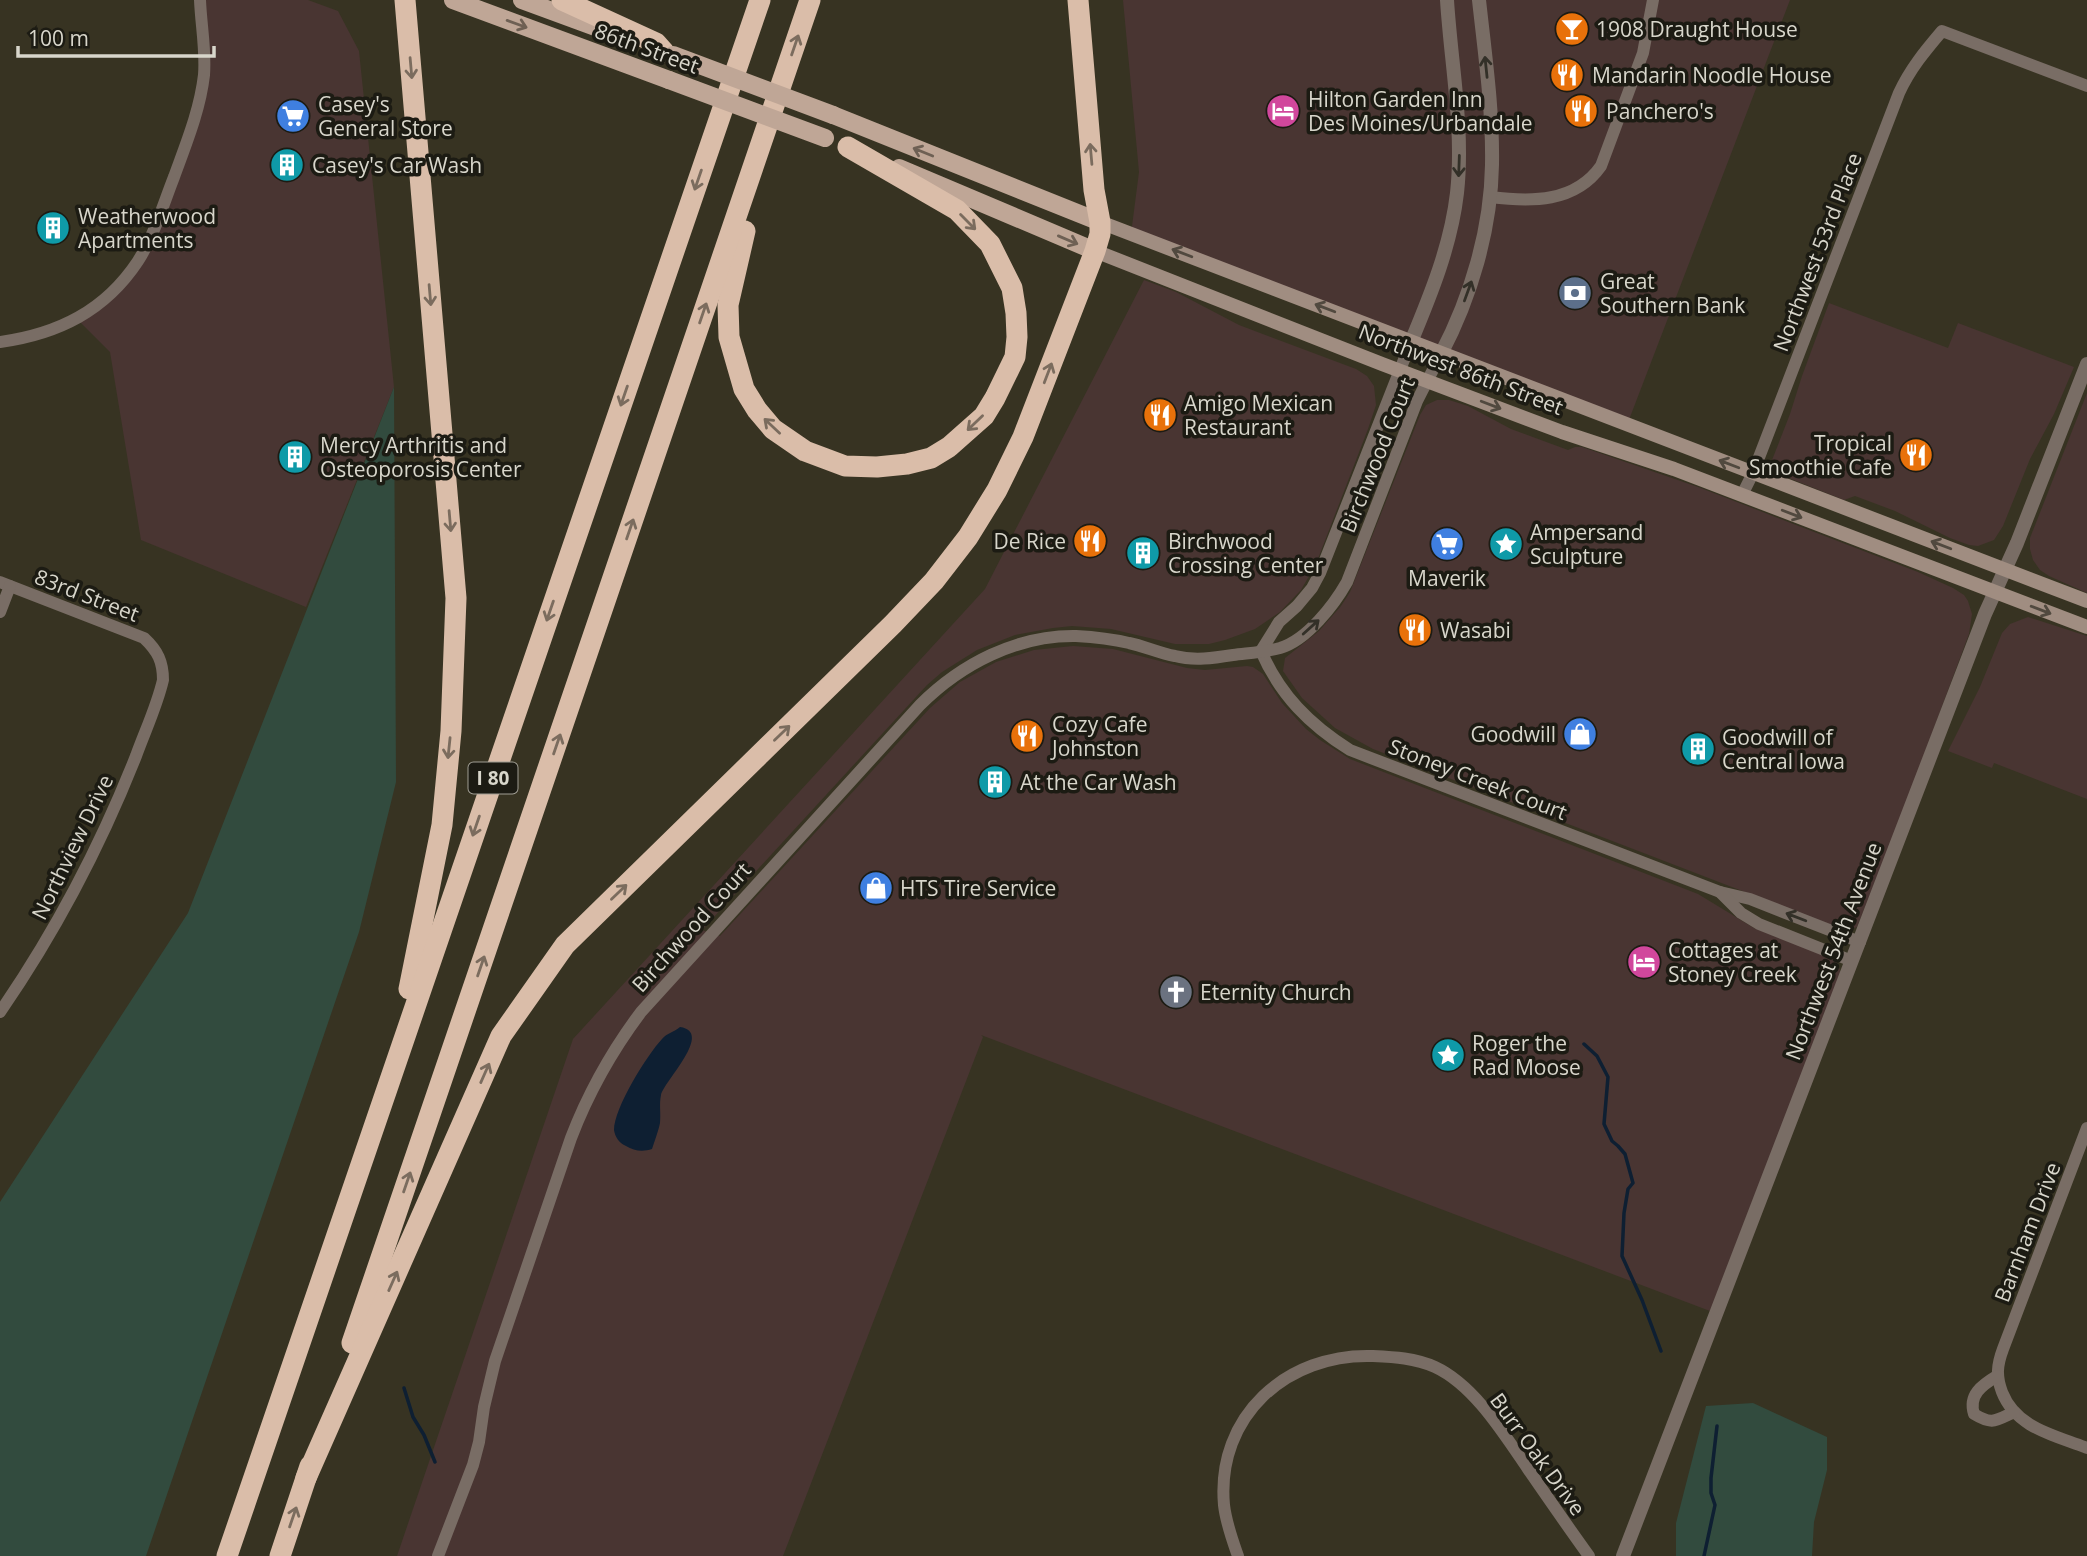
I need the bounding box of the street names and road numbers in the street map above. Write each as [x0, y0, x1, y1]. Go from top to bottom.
street label: 86th Street [591, 16, 703, 80]
street label: Northwest 53rd Place [1766, 149, 1868, 355]
street label: Northwest 86th Street [1355, 317, 1567, 421]
street label: Birchwood Court [1333, 373, 1421, 537]
street label: 83rd Street [31, 562, 143, 628]
street label: Stoney Creek Court [1385, 732, 1571, 826]
road number: I 80 [468, 762, 518, 793]
street label: Northview Drive [25, 770, 119, 924]
street label: Northwest 54th Avenue [1778, 838, 1888, 1064]
street label: Birchwood Court [625, 856, 757, 998]
street label: Barnham Drive [1987, 1158, 2067, 1306]
street label: Burr Oak Drive [1484, 1387, 1592, 1521]

